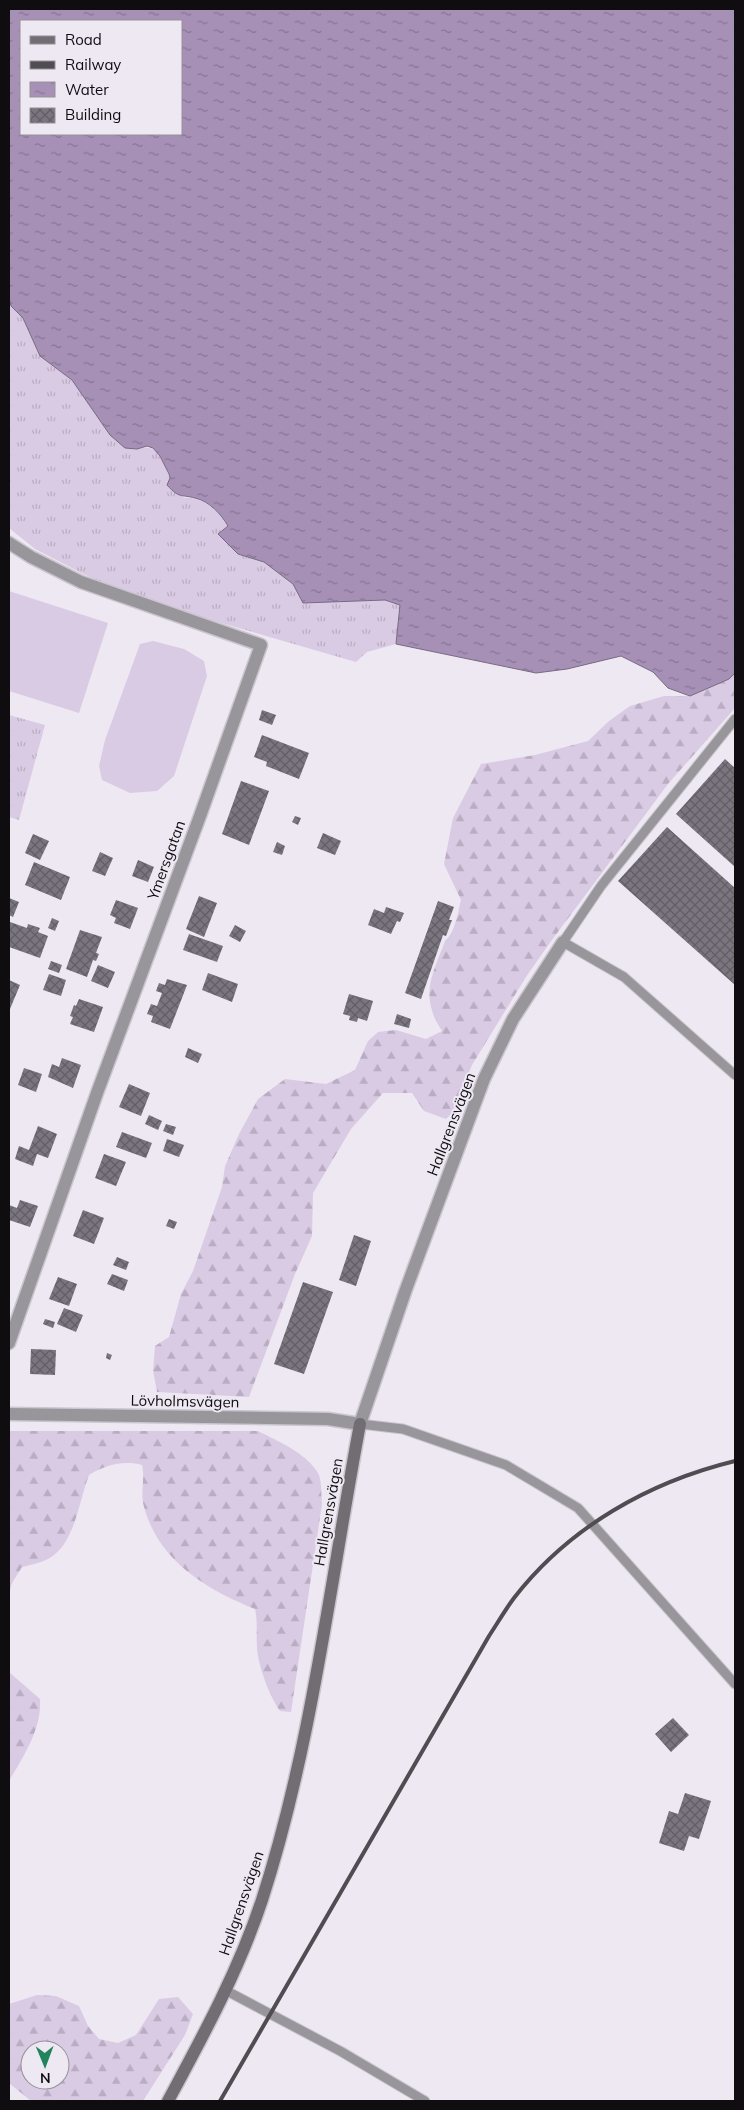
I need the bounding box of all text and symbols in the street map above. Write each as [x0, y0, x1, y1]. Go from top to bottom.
legend [20, 20, 182, 135]
text: Road [65, 30, 102, 49]
text: Railway [65, 55, 121, 74]
text: Water [65, 80, 109, 99]
text: Building [65, 105, 121, 124]
street label: Ymersgatan [143, 818, 189, 903]
street label: Hallgrensvägen [423, 1070, 479, 1178]
street label: Lövholmsvägen [130, 1391, 240, 1411]
street label: Hallgrensvägen [309, 1457, 347, 1567]
street label: Hallgrensvägen [214, 1848, 268, 1958]
north arrow [20, 2040, 70, 2090]
text: N [40, 2069, 51, 2087]

